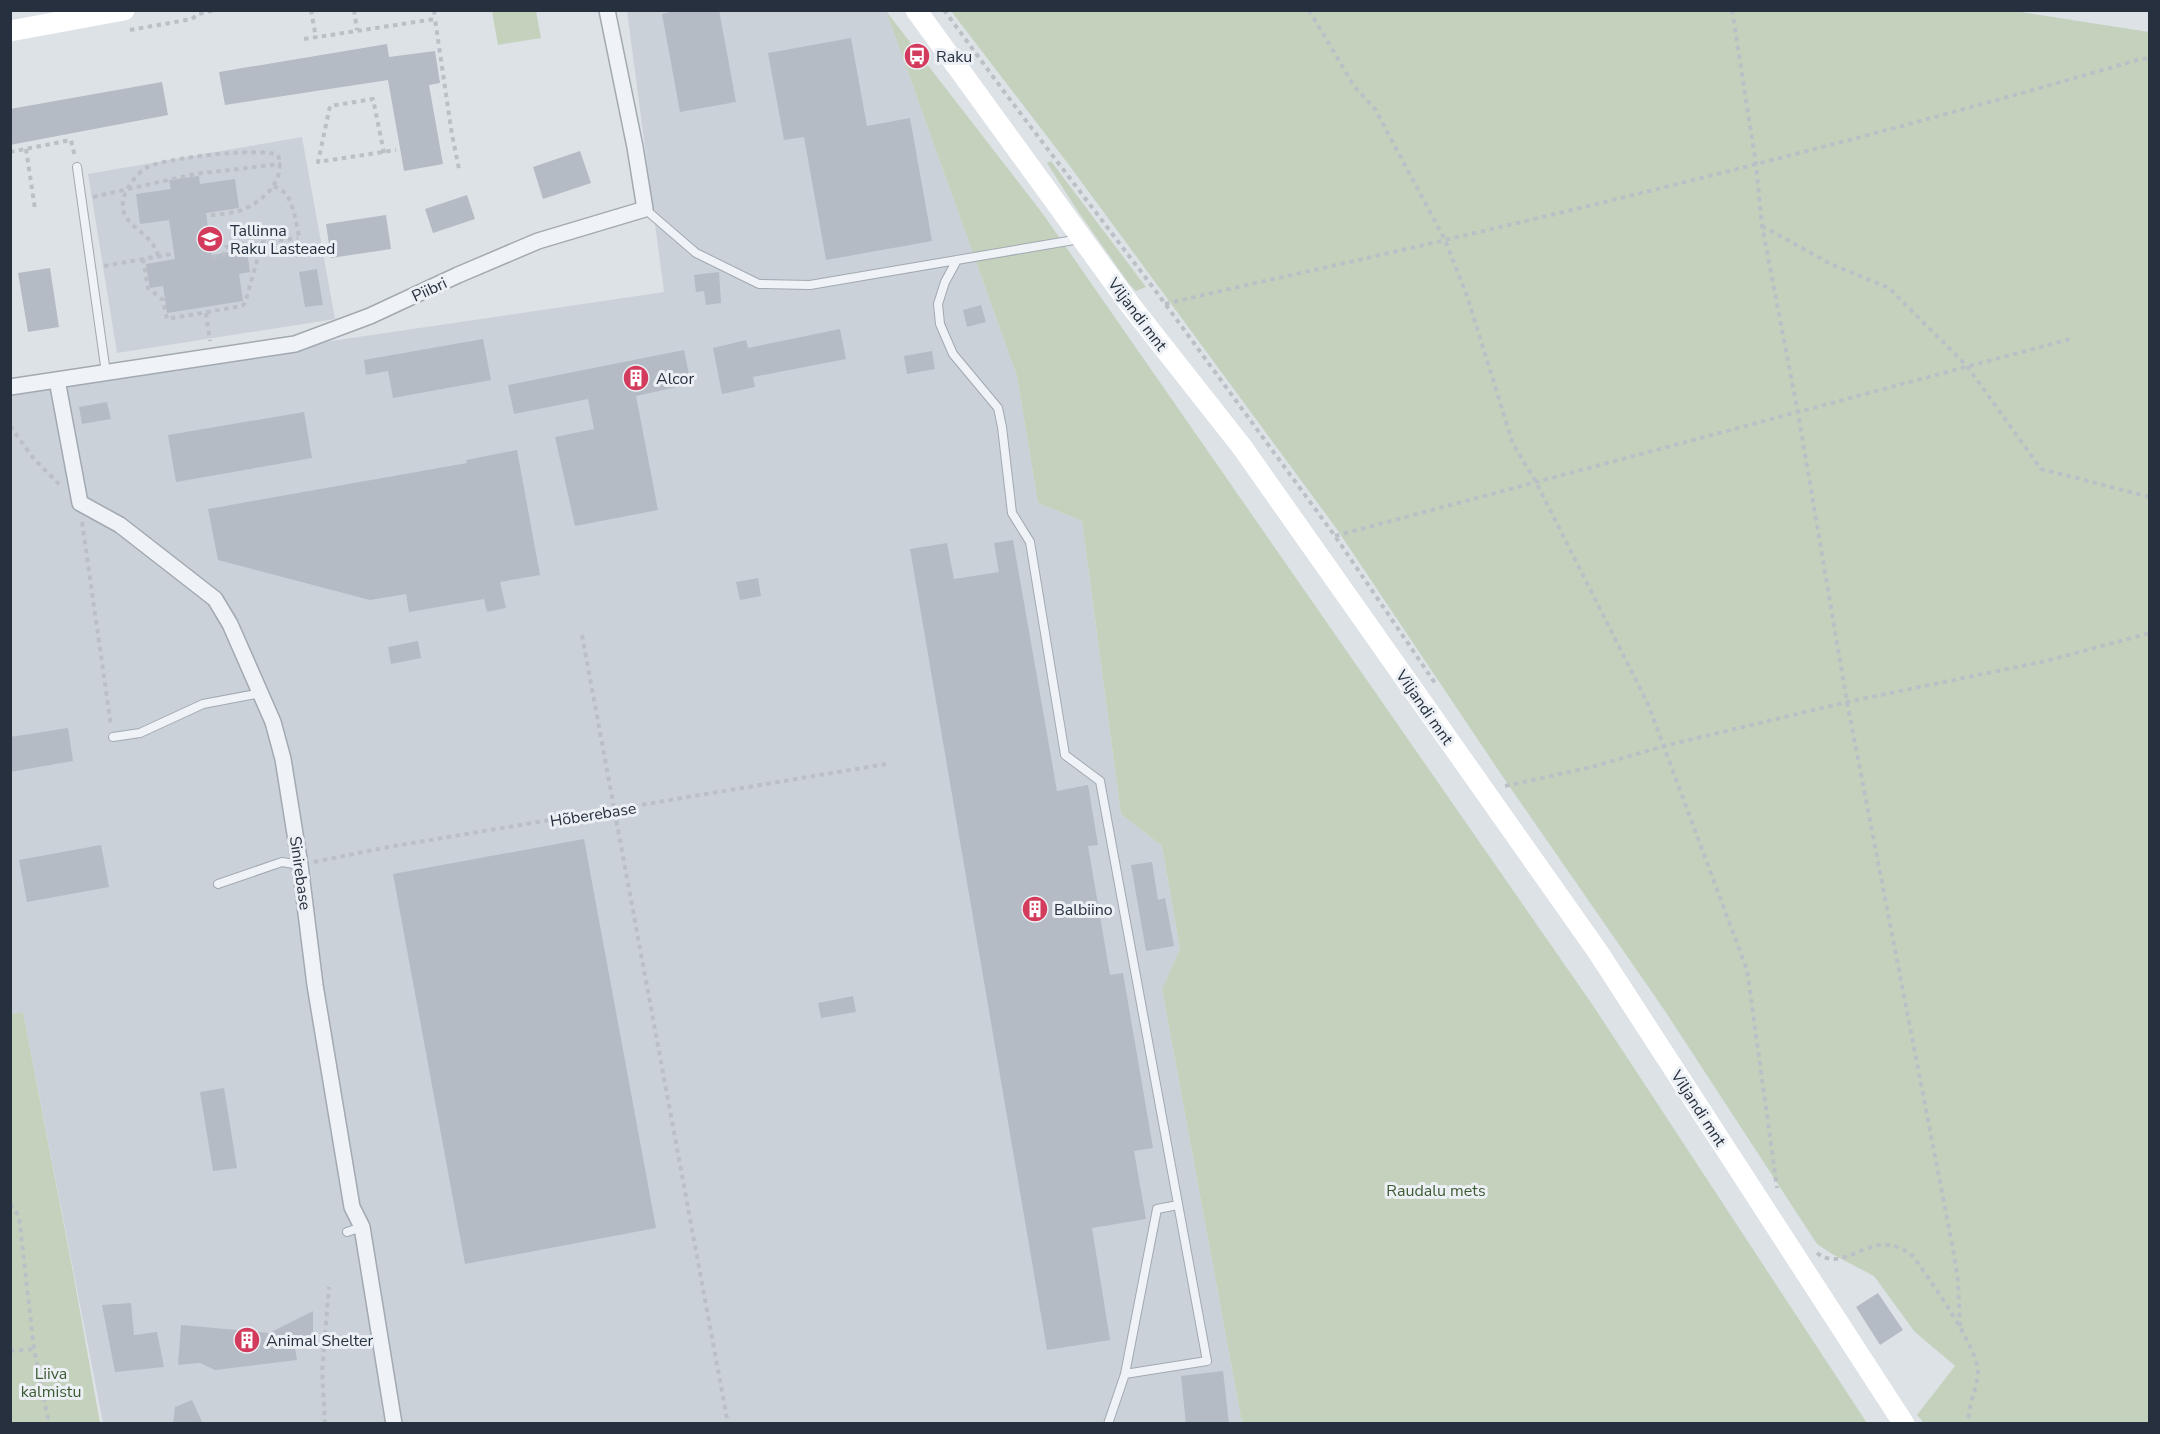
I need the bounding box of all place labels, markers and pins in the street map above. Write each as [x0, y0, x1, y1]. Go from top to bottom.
bus stop icon: Raku [902, 41, 932, 71]
place label: Raku [936, 46, 972, 68]
place label: Tallinna Raku Lasteaed [230, 220, 335, 260]
school or university icon: Tallinna Raku Lasteaed [195, 224, 225, 254]
building icon: Alcor [621, 363, 651, 393]
place label: Alcor [656, 368, 694, 390]
building icon: Balbiino [1020, 894, 1050, 924]
place label: Balbiino [1054, 899, 1113, 921]
building icon: Animal Shelter [232, 1325, 262, 1355]
place label: Animal Shelter [266, 1330, 374, 1352]

